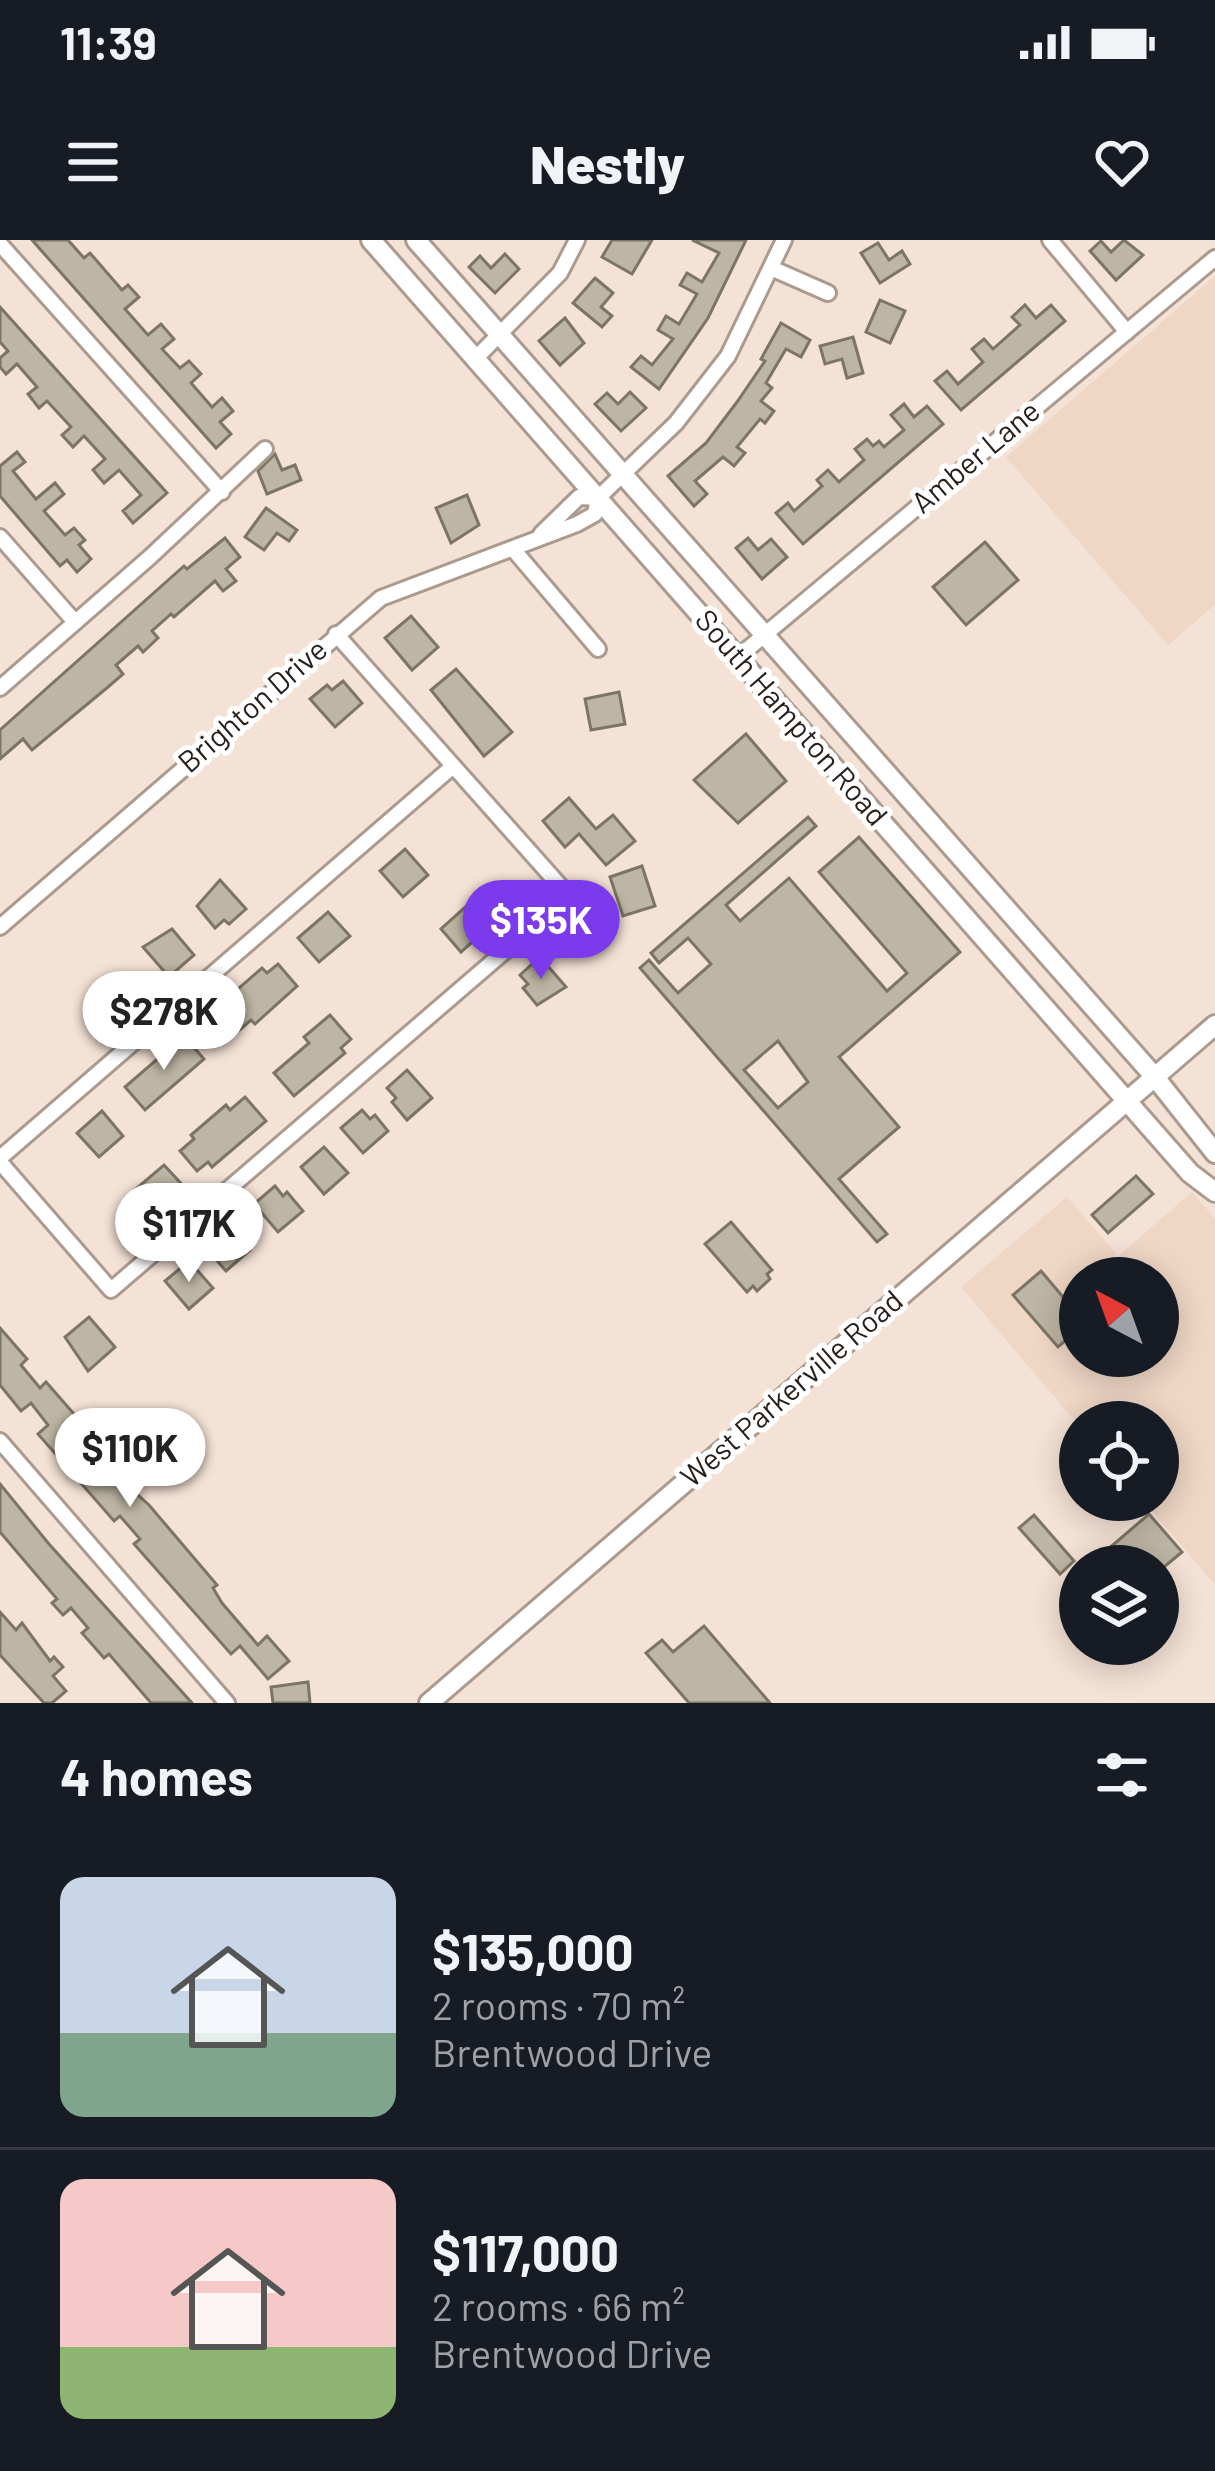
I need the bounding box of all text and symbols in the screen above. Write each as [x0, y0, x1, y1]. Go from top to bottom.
text: 11:39 [60, 15, 157, 69]
icon: menu [60, 129, 126, 195]
icon: heart [1089, 129, 1155, 195]
text: Nestly [530, 130, 685, 195]
street label: Amber Lane [903, 391, 1046, 520]
street label: South Hampton Road [689, 601, 896, 832]
street label: Brighton Drive [170, 630, 333, 779]
pin: $135K [457, 880, 625, 982]
text: $135K [490, 895, 592, 942]
pin: $278K [80, 971, 248, 1073]
text: $278K [109, 986, 219, 1033]
pin: $117K [105, 1183, 273, 1285]
text: $117K [142, 1198, 236, 1245]
north arrow [1059, 1257, 1179, 1377]
map controls [1059, 1257, 1179, 1665]
street label: West Parkerville Road [672, 1281, 909, 1494]
button: locate [1059, 1401, 1179, 1521]
pin: $110K [46, 1408, 214, 1510]
text: $110K [82, 1423, 178, 1470]
button: layers [1059, 1545, 1179, 1665]
icon: filters [1089, 1742, 1155, 1808]
text: 4 homes [60, 1745, 253, 1806]
text: $135,000 [432, 1920, 634, 1981]
icon: home [156, 1925, 300, 2069]
text: 2 rooms · 70 m² [432, 1981, 685, 2028]
text: Brentwood Drive [432, 2028, 712, 2075]
text: $117,000 [432, 2221, 619, 2282]
icon: home [156, 2227, 300, 2371]
text: 2 rooms · 66 m² [432, 2282, 685, 2329]
text: Brentwood Drive [432, 2329, 712, 2376]

